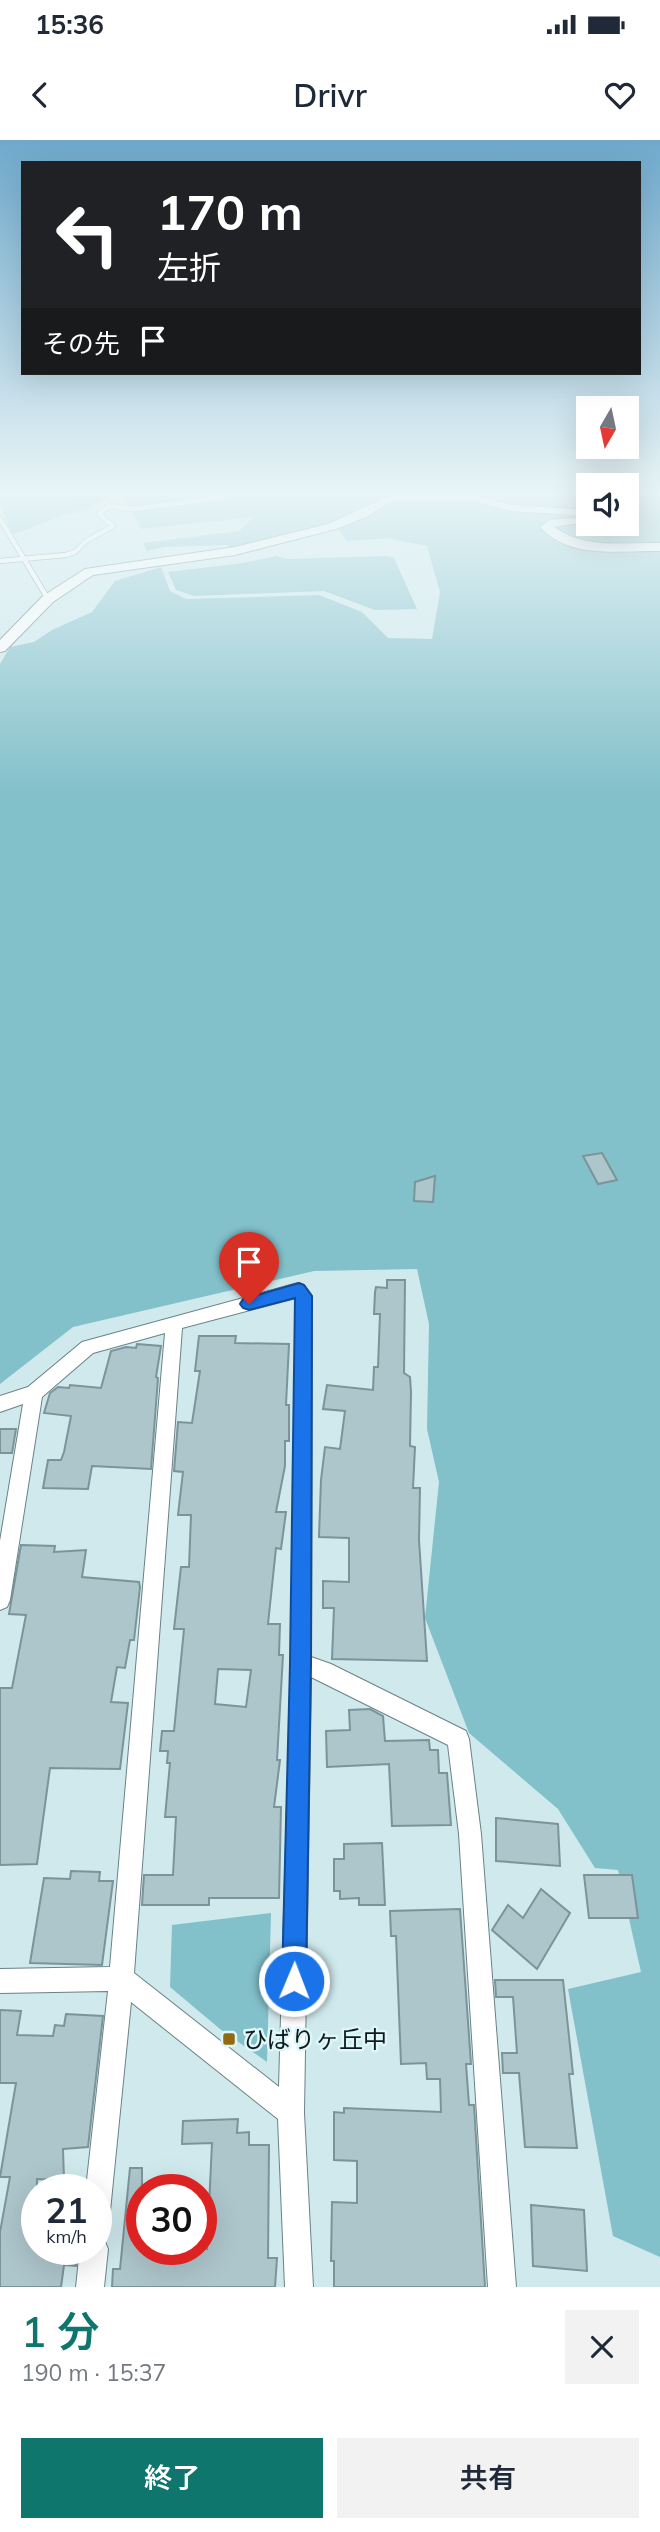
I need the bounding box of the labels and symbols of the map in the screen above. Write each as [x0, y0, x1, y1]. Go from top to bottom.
north arrow [576, 396, 639, 458]
pin [219, 1232, 279, 1304]
position arrow [257, 1944, 331, 2018]
place label: ひばりヶ丘中 [243, 2024, 387, 2054]
marker: ひばりヶ丘中 [221, 2031, 237, 2047]
speed limit sign: 30 [126, 2174, 217, 2265]

